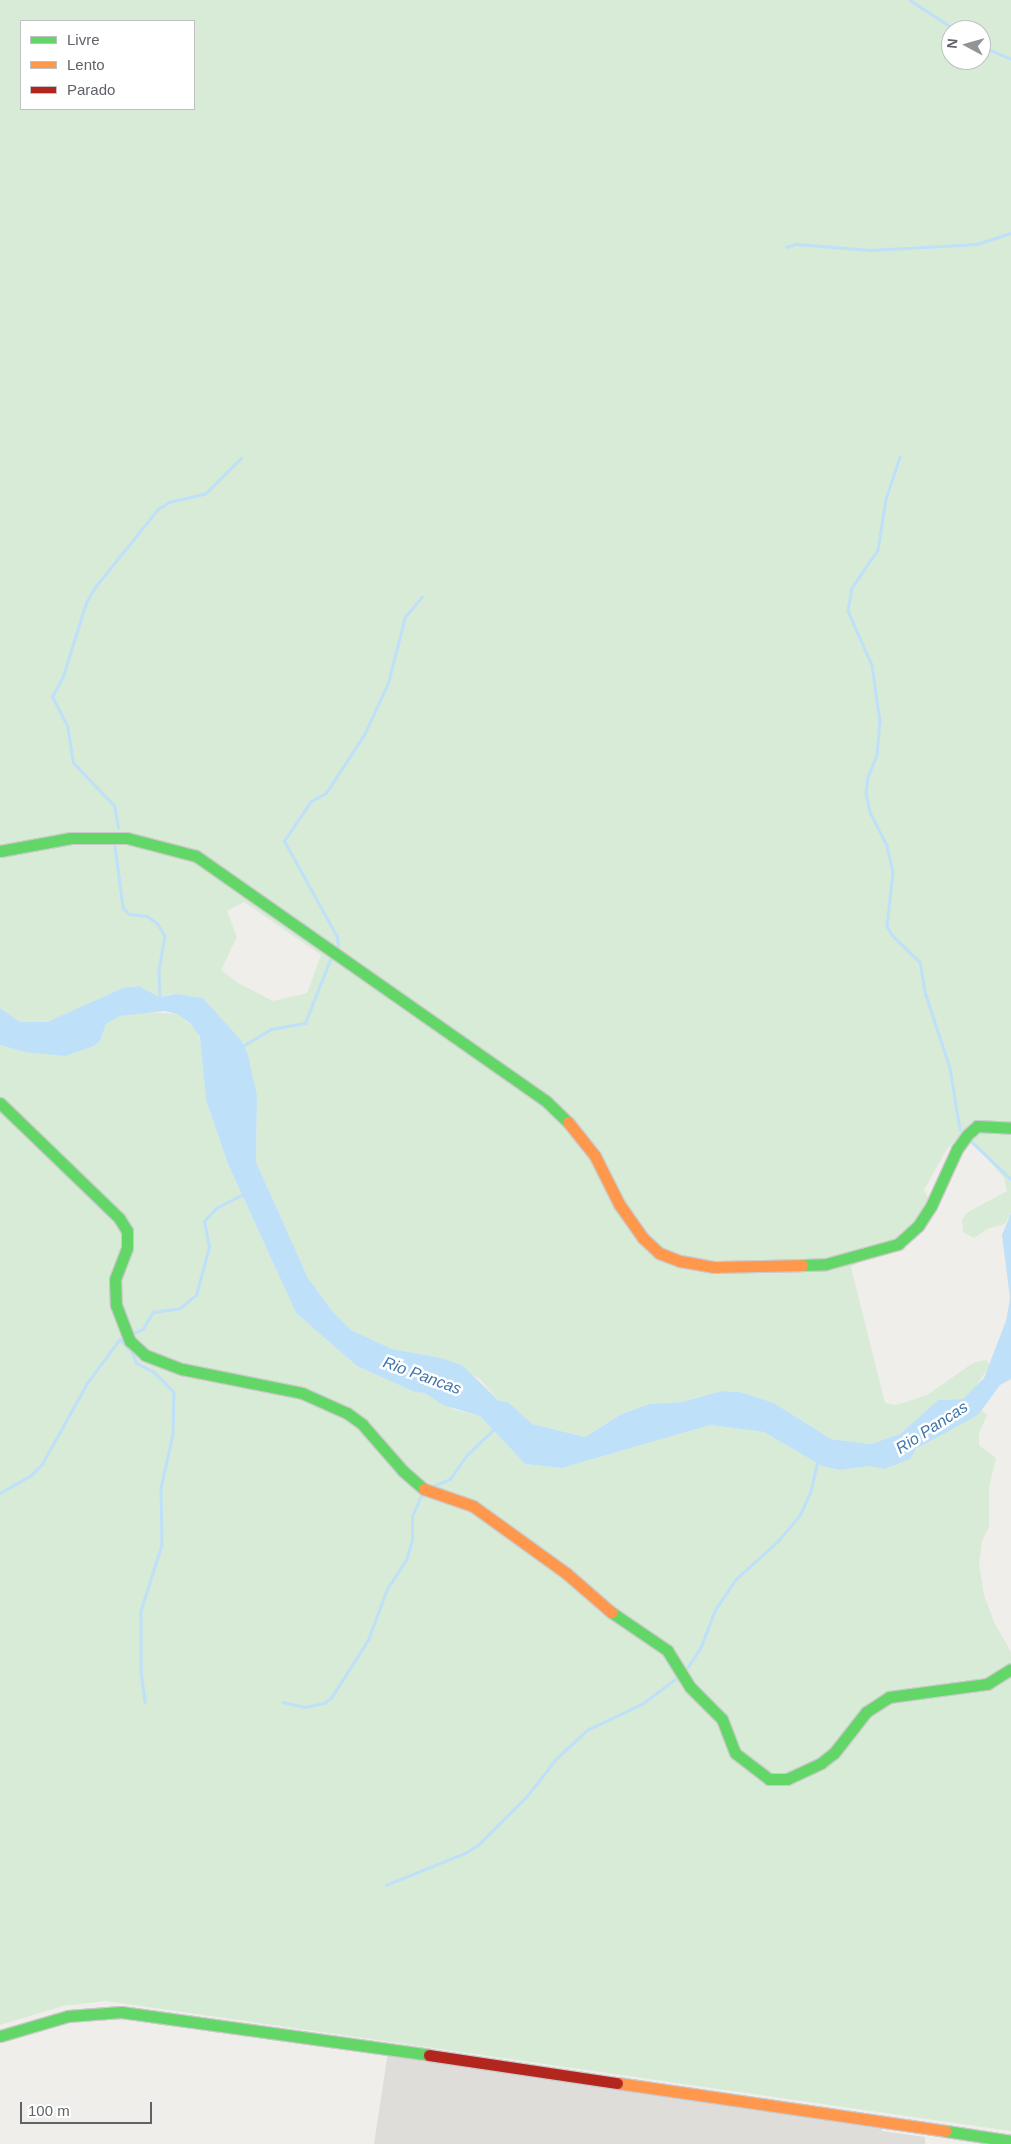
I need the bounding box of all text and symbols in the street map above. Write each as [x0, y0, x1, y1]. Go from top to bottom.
legend [20, 20, 195, 110]
north arrow [941, 20, 991, 70]
text: Livre [67, 31, 100, 48]
text: N [944, 38, 961, 49]
text: Lento [67, 56, 105, 73]
text: Parado [67, 81, 115, 98]
water label: Rio Pancas [380, 1353, 464, 1399]
water label: Rio Pancas [892, 1398, 972, 1458]
scale bar [22, 2092, 155, 2124]
text: 100 m [28, 2102, 70, 2119]

